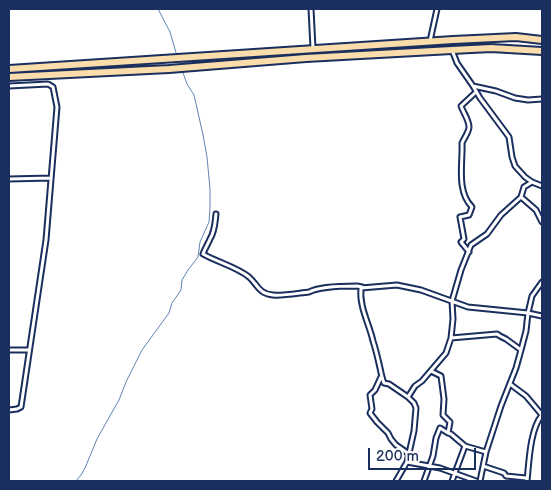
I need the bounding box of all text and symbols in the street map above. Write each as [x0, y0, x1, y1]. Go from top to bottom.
scale bar [371, 438, 478, 470]
text: 200 m [376, 447, 419, 466]

